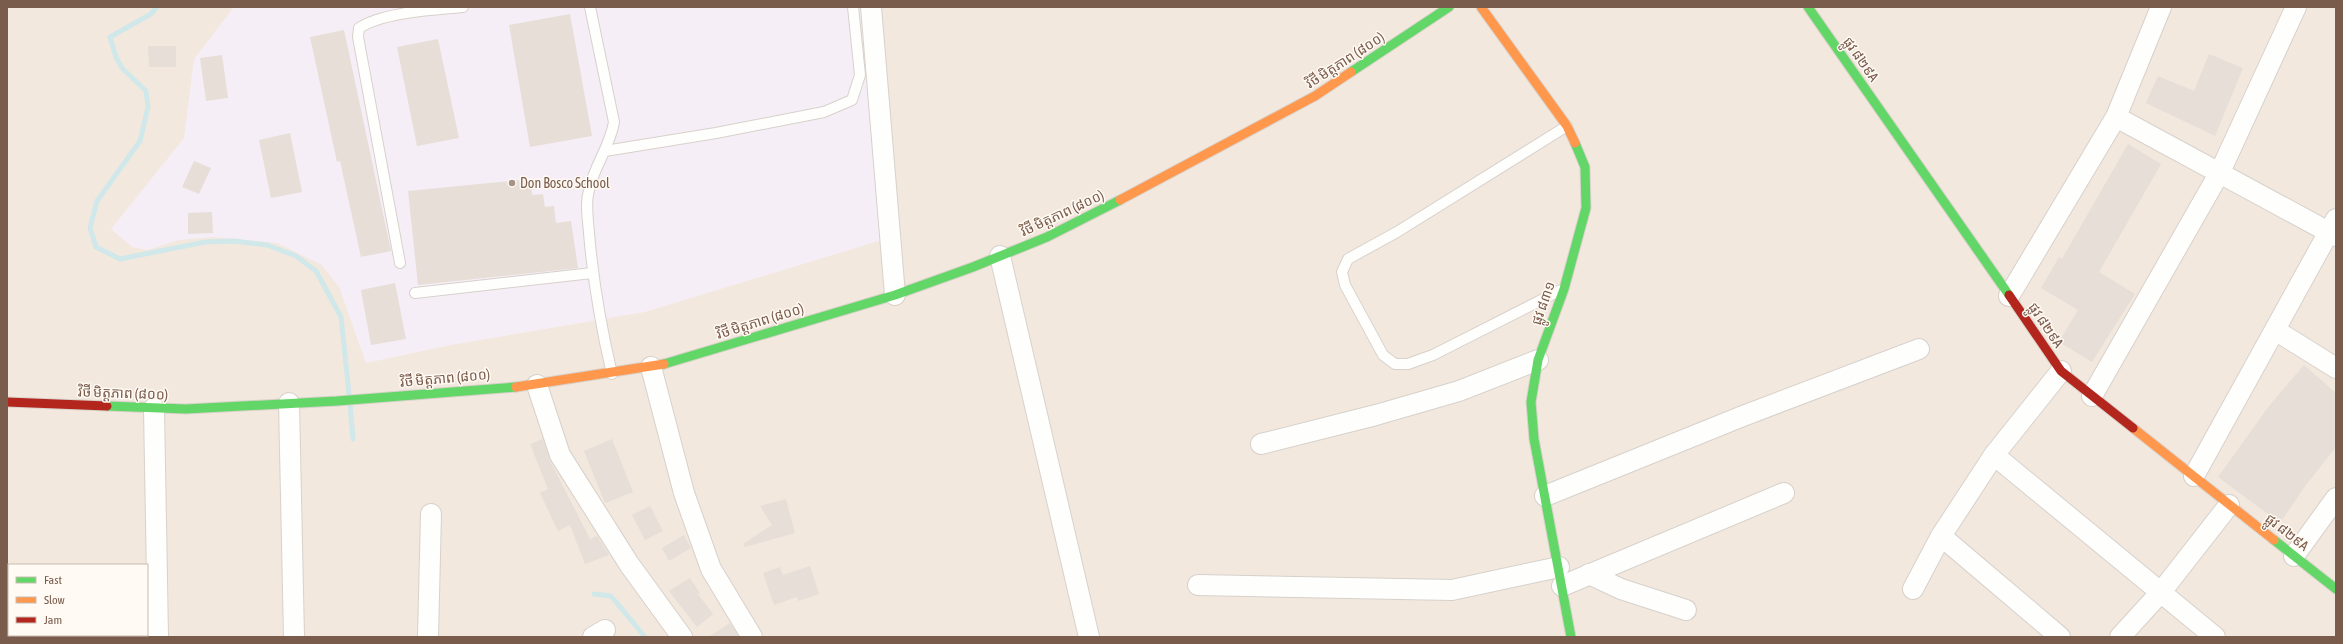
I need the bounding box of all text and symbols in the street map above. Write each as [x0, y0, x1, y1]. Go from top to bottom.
street label: វិថី មិត្តភាព (៨០០) [1302, 28, 1388, 93]
street label: ផ្លូវ ៨២៩A [1837, 34, 1882, 87]
place label: Don Bosco School [520, 175, 610, 191]
marker: Don Bosco School [507, 178, 517, 188]
street label: វិថី មិត្តភាព (៨០០) [1017, 186, 1107, 241]
street label: ផ្លូវ ៨៣១ [1528, 279, 1562, 328]
street label: វិថី មិត្តភាព (៨០០) [714, 300, 806, 343]
street label: ផ្លូវ ៨២៩A [2022, 300, 2067, 353]
street label: វិថី មិត្តភាព (៨០០) [399, 366, 491, 391]
street label: វិថី មិត្តភាព (៨០០) [77, 383, 168, 404]
street label: ផ្លូវ ៨២៩A [2260, 510, 2312, 557]
legend [8, 564, 148, 636]
text: Fast [44, 573, 62, 587]
text: Slow [44, 593, 65, 607]
text: Jam [44, 613, 62, 627]

